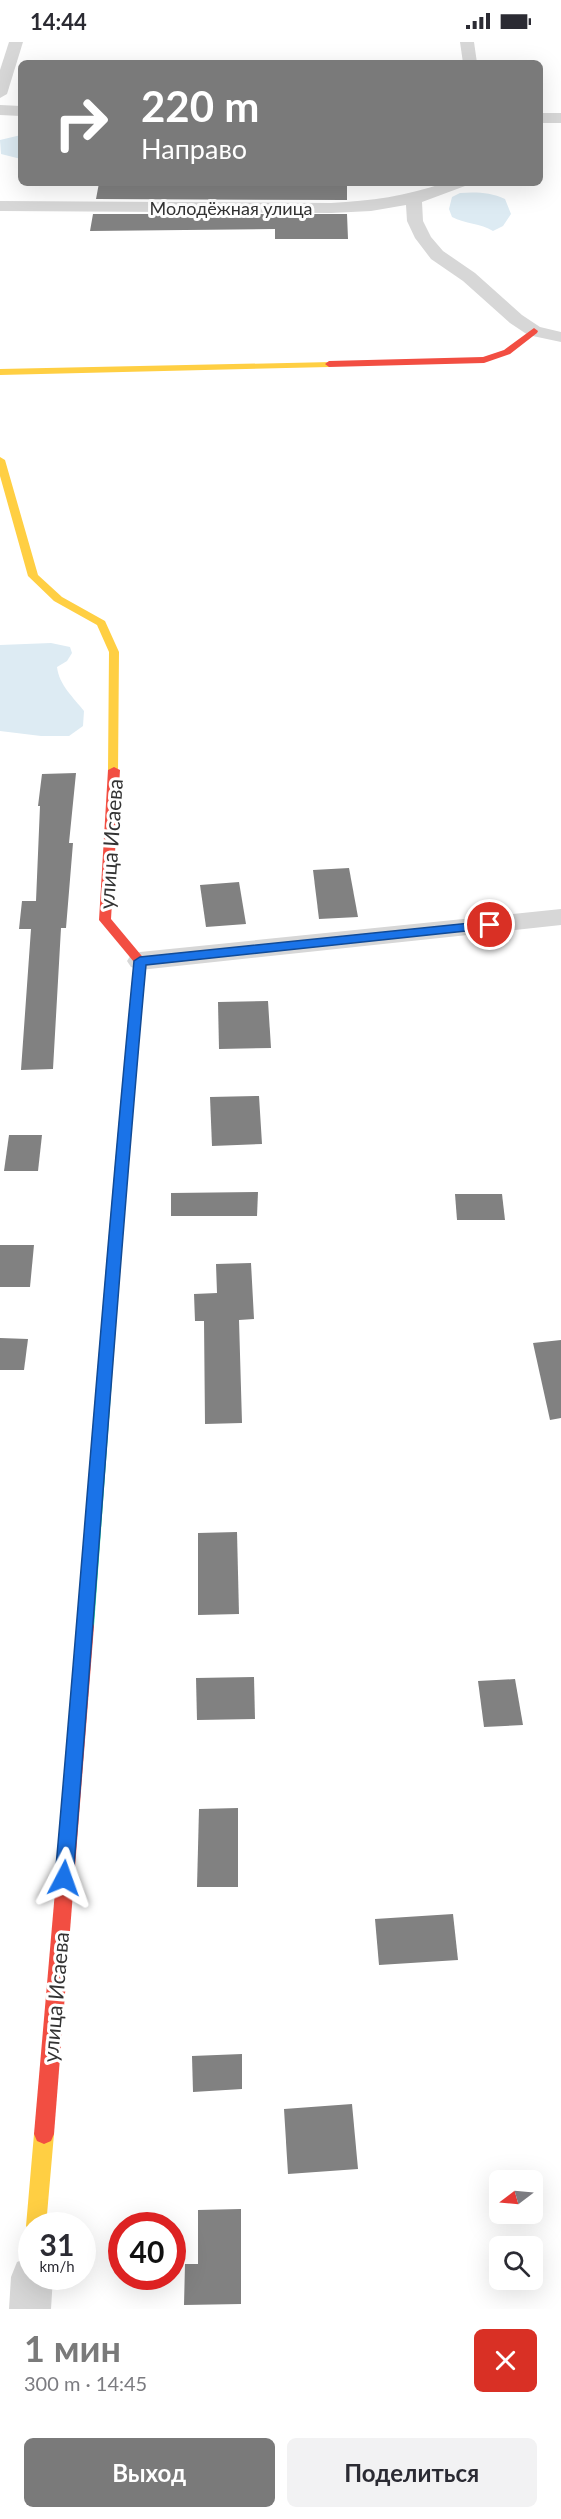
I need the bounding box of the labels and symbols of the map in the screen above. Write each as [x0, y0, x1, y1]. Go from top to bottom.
street label: Молодёжная улица [149, 197, 313, 219]
street label: улица Исаева [93, 778, 127, 910]
pin [464, 899, 515, 950]
position arrow [32, 1846, 96, 1910]
street label: улица Исаева [37, 1931, 73, 2063]
north arrow [489, 2170, 543, 2224]
speed limit sign: 40 [108, 2212, 186, 2290]

